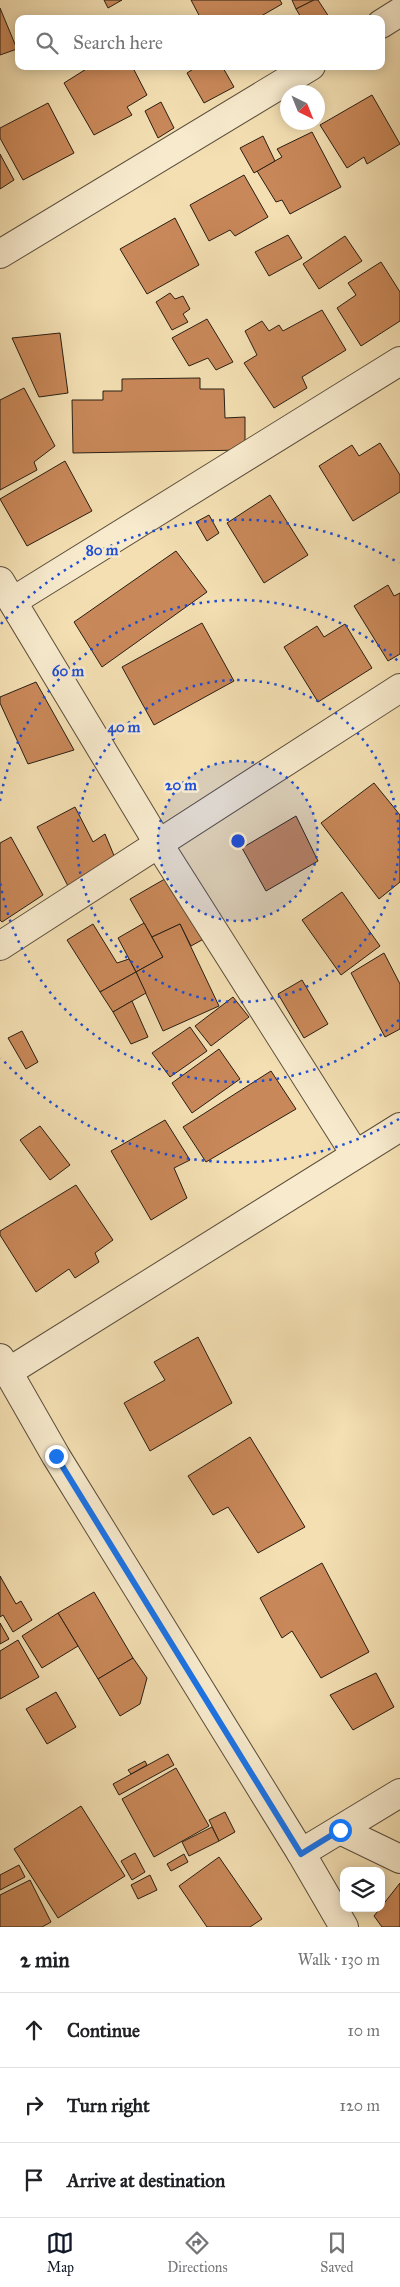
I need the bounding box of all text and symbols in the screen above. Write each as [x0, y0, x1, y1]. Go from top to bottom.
search box [15, 15, 385, 70]
icon: search [33, 29, 61, 57]
text: Search here [73, 31, 163, 54]
north arrow [280, 85, 325, 130]
text: 80 m [86, 541, 119, 559]
text: 60 m [52, 662, 85, 680]
text: 40 m [108, 718, 141, 737]
text: 20 m [165, 776, 197, 794]
centre of rings [229, 832, 247, 850]
route end [45, 1445, 68, 1468]
route start [329, 1819, 352, 1842]
map controls [340, 1867, 385, 1912]
button: layers [340, 1867, 385, 1912]
text: 2 min [20, 1947, 70, 1973]
text: Walk · 130 m [298, 1950, 380, 1969]
icon: ahead [20, 2016, 48, 2044]
text: Continue [67, 2019, 140, 2042]
text: 10 m [348, 2021, 380, 2040]
icon: right [20, 2091, 48, 2119]
text: Turn right [67, 2094, 150, 2117]
text: 120 m [340, 2096, 380, 2115]
icon: arrive [20, 2166, 48, 2194]
text: Arrive at destination [67, 2169, 225, 2192]
tab: Map [46, 2229, 74, 2276]
tab: Directions [167, 2229, 228, 2276]
tab: Saved [320, 2229, 354, 2276]

